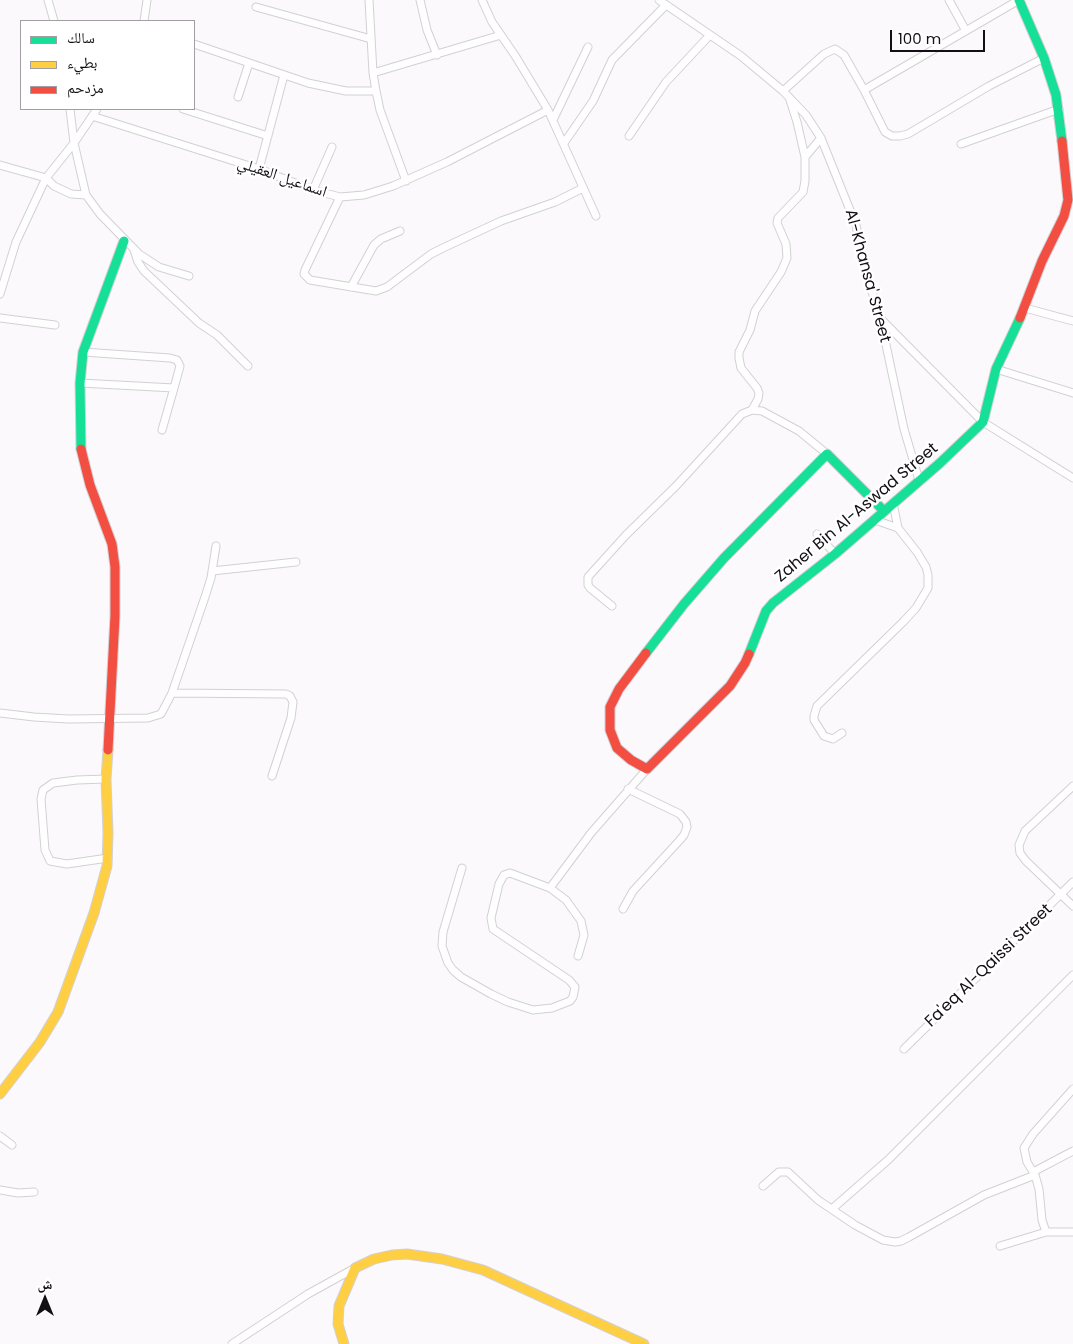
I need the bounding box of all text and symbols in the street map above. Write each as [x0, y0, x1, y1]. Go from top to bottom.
legend [20, 20, 195, 110]
scale bar [893, 20, 988, 52]
text: سالك [67, 27, 95, 48]
text: 100 m [898, 28, 941, 49]
text: بطيء [67, 52, 97, 73]
text: مزدحم [67, 77, 104, 98]
street label: اسماعيل العقيلي [235, 154, 329, 202]
street label: Al-Khansa' Street [840, 207, 894, 345]
street label: Zaher Bin Al-Aswad Street [772, 439, 942, 587]
street label: Fa'eq Al-Qaissi Street [922, 900, 1056, 1032]
north arrow [20, 1274, 70, 1324]
text: ش [38, 1274, 52, 1294]

